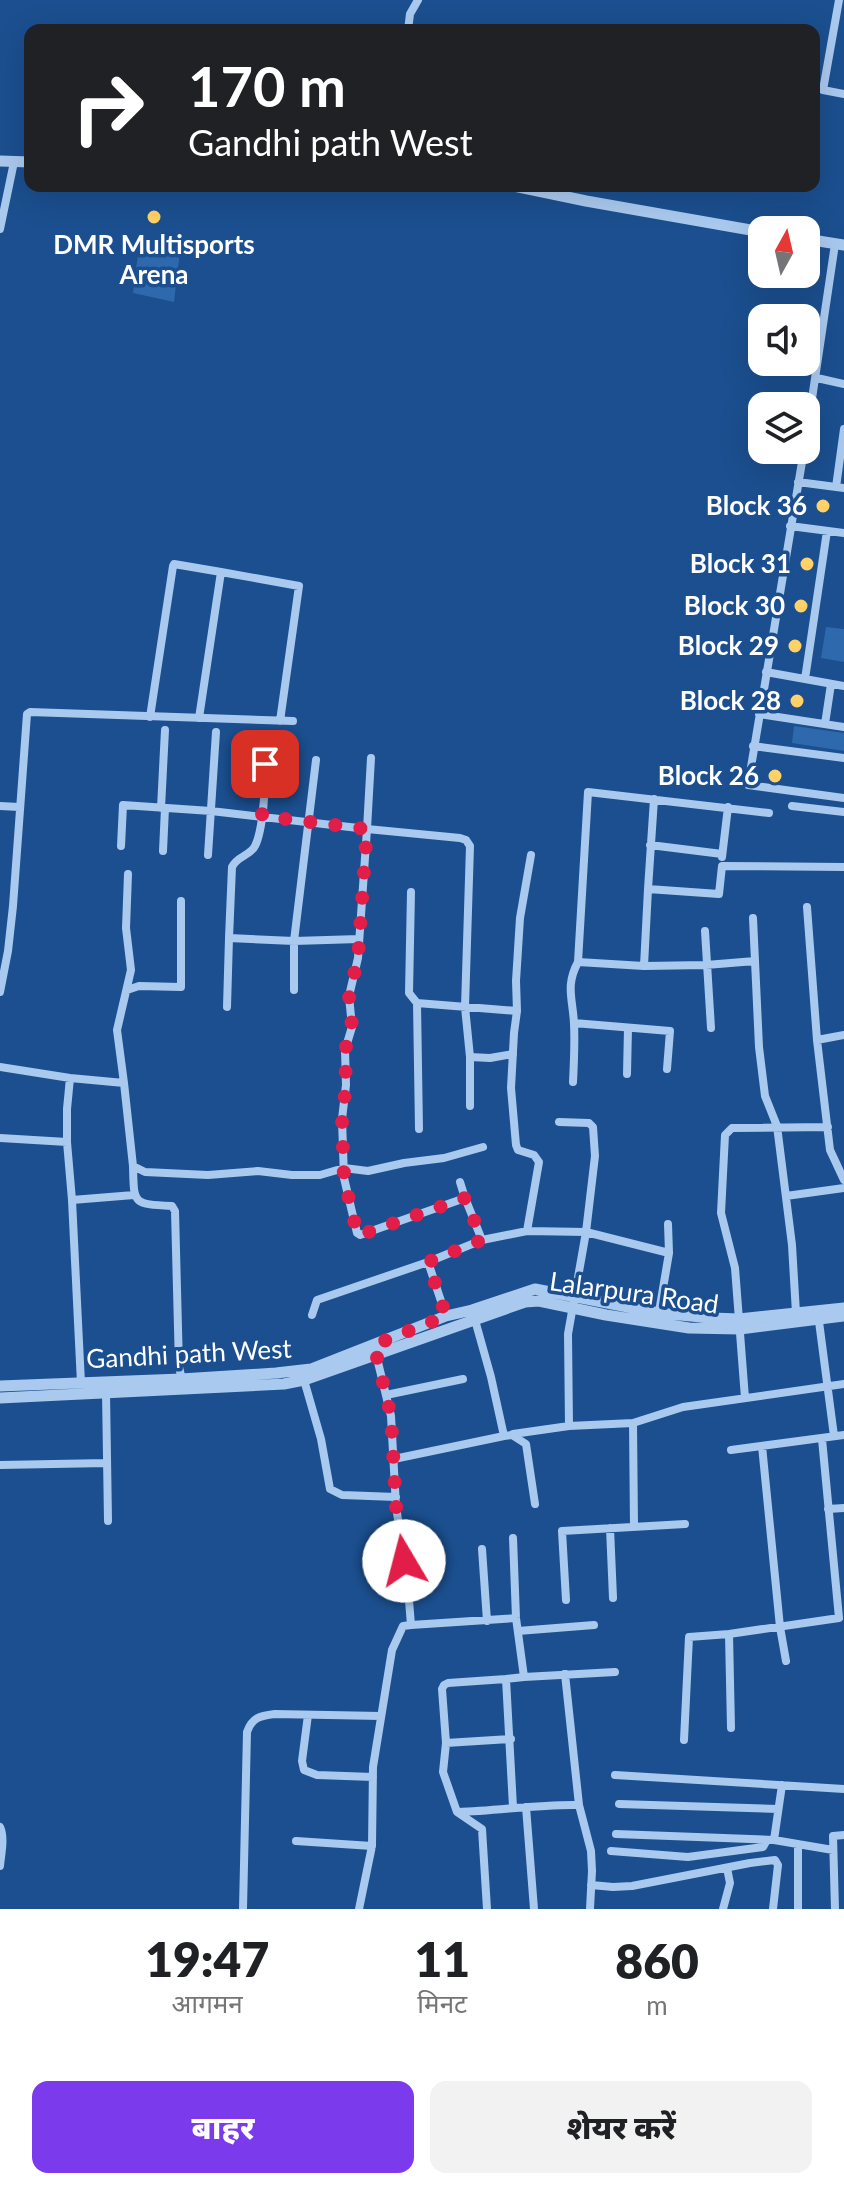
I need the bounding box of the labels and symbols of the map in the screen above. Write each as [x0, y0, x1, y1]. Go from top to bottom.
marker: DMR Multisports Arena [145, 208, 163, 226]
north arrow [748, 216, 820, 288]
place label: DMR Multisports Arena [53, 228, 255, 290]
place label: Block 36 [706, 489, 807, 521]
marker: Block 36 [814, 497, 832, 515]
place label: Block 31 [690, 547, 791, 579]
marker: Block 31 [798, 555, 816, 573]
place label: Block 30 [684, 589, 785, 621]
marker: Block 30 [792, 597, 810, 615]
place label: Block 29 [678, 629, 779, 661]
marker: Block 29 [786, 637, 804, 655]
place label: Block 28 [680, 684, 781, 716]
marker: Block 28 [788, 692, 806, 710]
pin [231, 730, 299, 798]
place label: Block 26 [658, 759, 759, 791]
marker: Block 26 [766, 767, 784, 785]
street label: Lalarpura Road [548, 1264, 721, 1320]
street label: Gandhi path West [85, 1332, 293, 1374]
position arrow [362, 1519, 446, 1603]

